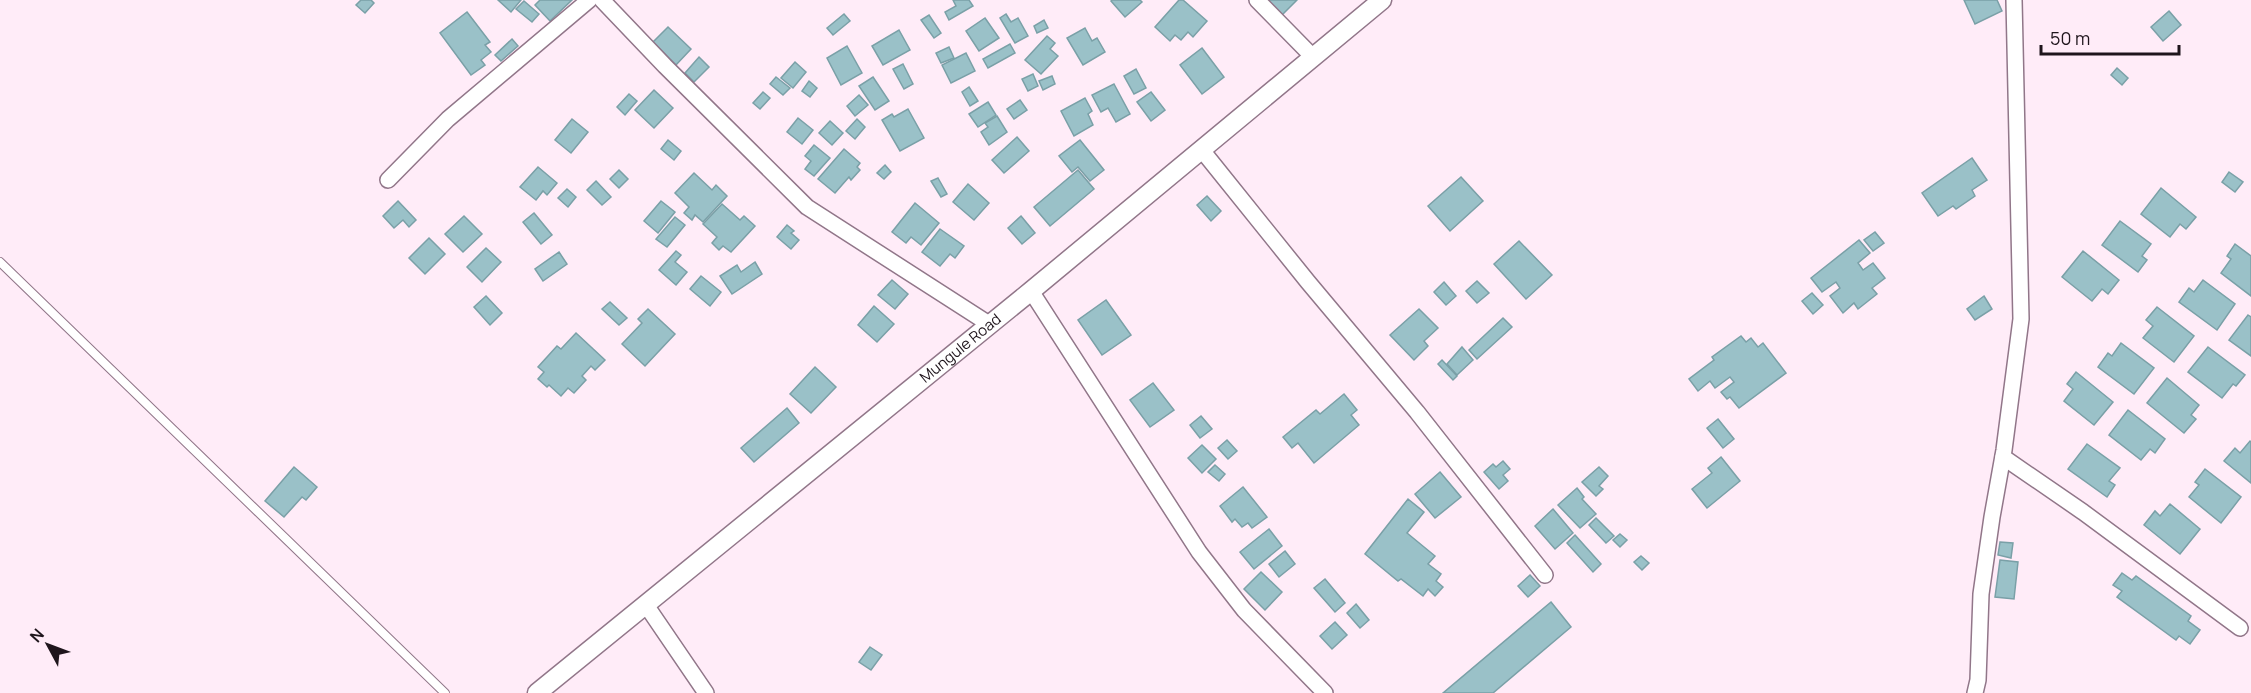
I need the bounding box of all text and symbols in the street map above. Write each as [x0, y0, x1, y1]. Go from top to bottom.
scale bar [2041, 18, 2179, 56]
text: 50 m [2050, 26, 2090, 50]
street label: Mungule Road [915, 309, 1005, 387]
north arrow [18, 615, 78, 675]
text: N [25, 624, 49, 647]

